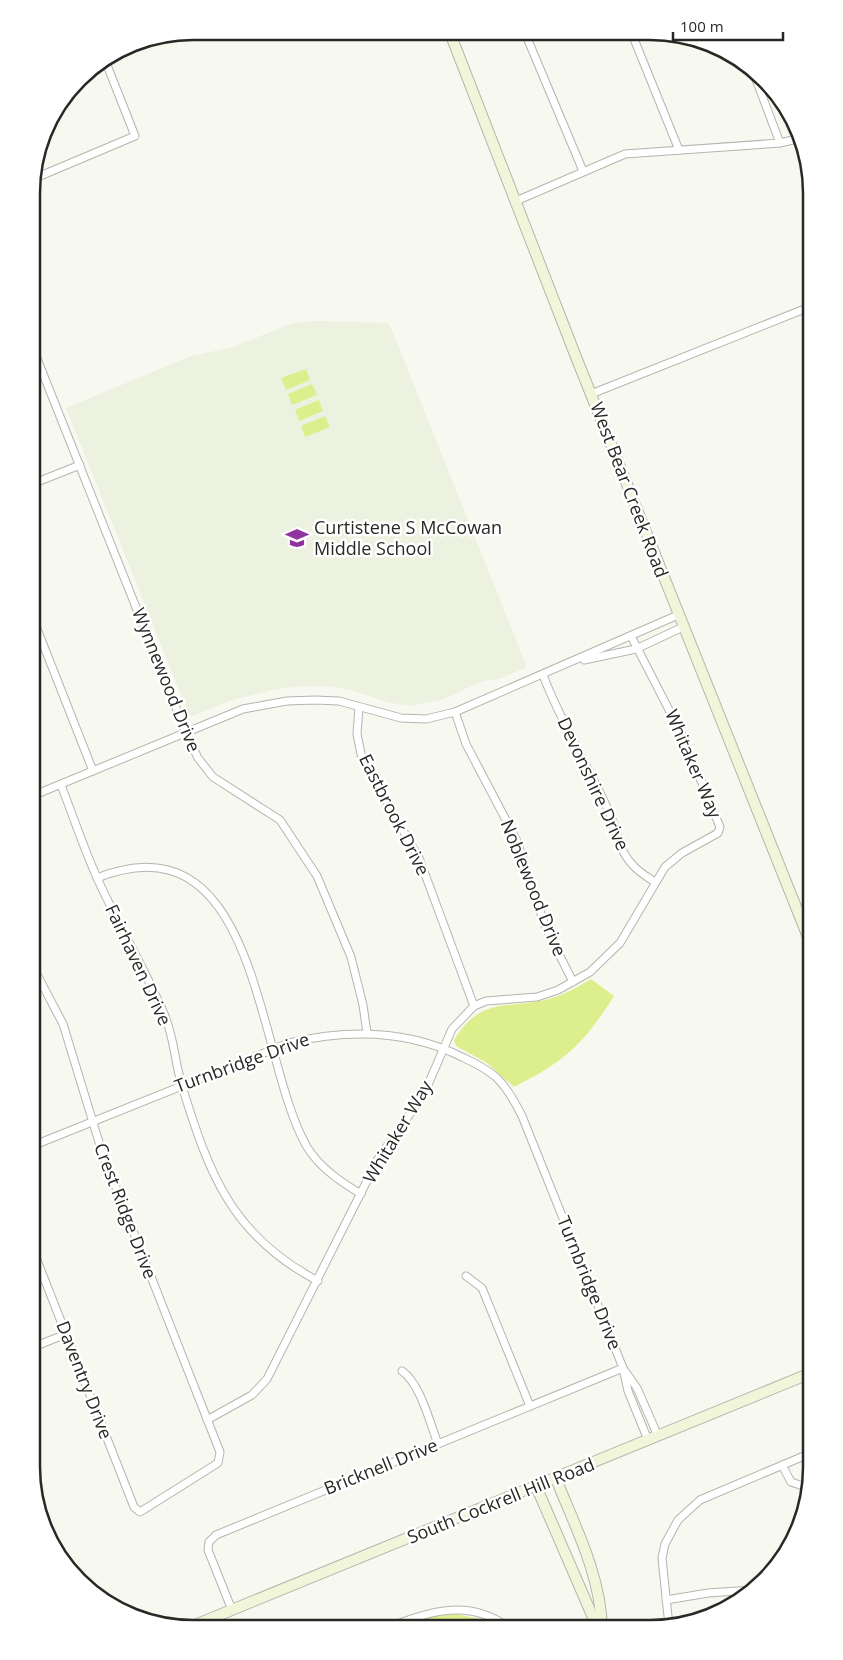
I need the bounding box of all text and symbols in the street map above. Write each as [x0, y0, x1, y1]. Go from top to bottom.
scale bar [673, 10, 783, 42]
text: 100 m [680, 16, 724, 36]
street label: West Bear Creek Road [585, 398, 674, 581]
place label: Curtistene S McCowan Middle School [314, 515, 502, 560]
school or university icon: Curtistene S McCowan Middle School [284, 525, 310, 551]
street label: Wynnewood Drive [127, 604, 207, 755]
street label: Whitaker Way [660, 706, 728, 823]
street label: Devonshire Drive [553, 713, 635, 854]
street label: Eastbrook Drive [354, 750, 436, 879]
street label: Noblewood Drive [496, 816, 572, 960]
street label: Fairhaven Drive [100, 900, 177, 1029]
street label: Turnbridge Drive [171, 1027, 312, 1098]
street label: Whitaker Way [357, 1075, 438, 1187]
street label: Crest Ridge Drive [89, 1139, 163, 1282]
street label: Turnbridge Drive [552, 1212, 628, 1353]
street label: Daventry Drive [51, 1317, 118, 1442]
street label: Bricknell Drive [320, 1432, 441, 1500]
street label: South Cockrell Hill Road [403, 1452, 598, 1549]

